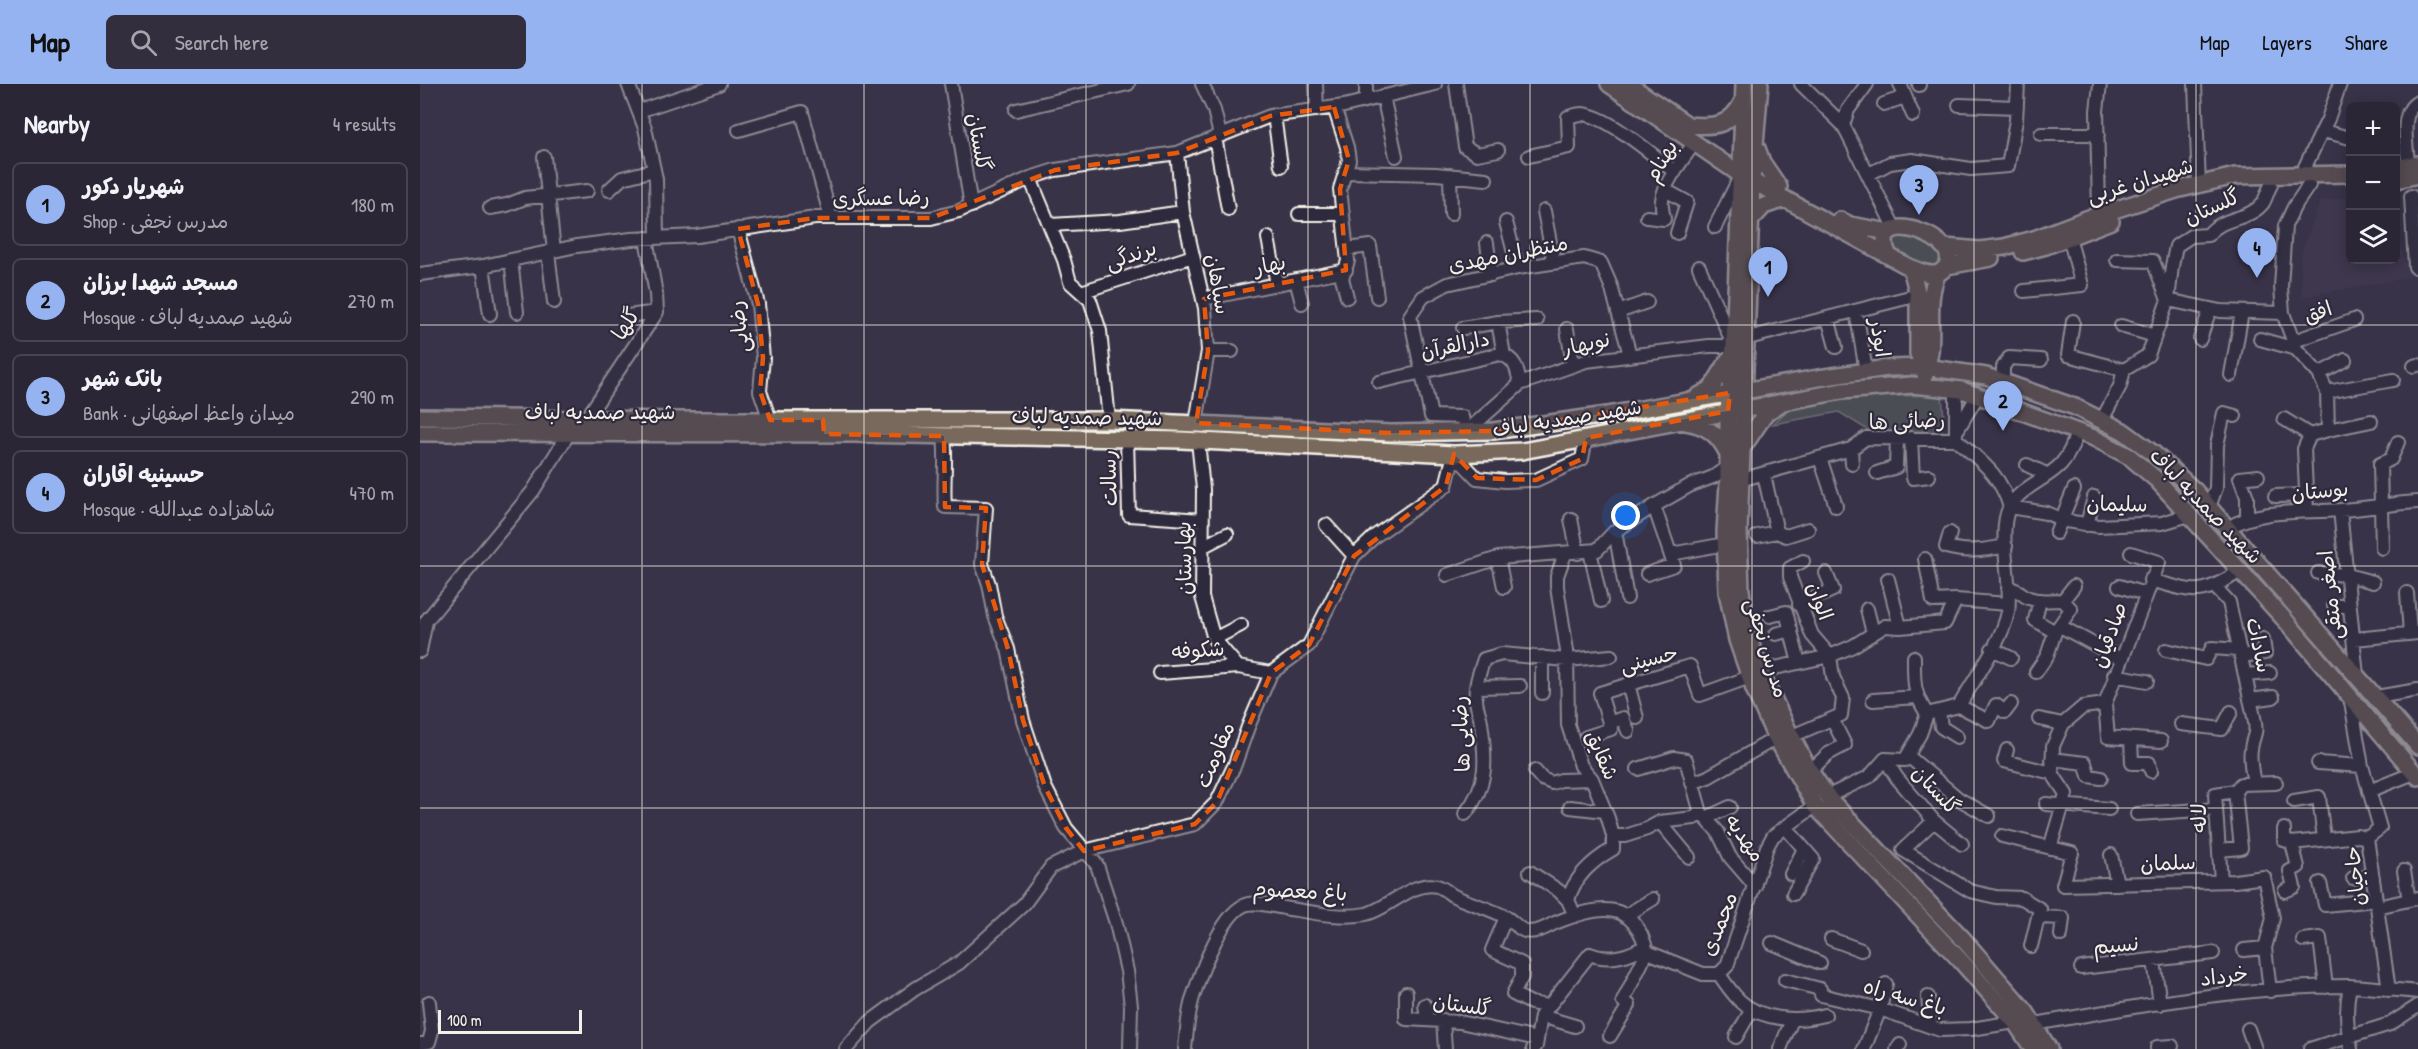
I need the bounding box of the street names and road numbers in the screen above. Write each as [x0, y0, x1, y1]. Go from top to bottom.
street label: گلستان [960, 110, 999, 173]
street label: بهنام [1637, 134, 1686, 188]
street label: شهیدان غربی [2083, 151, 2197, 210]
street label: گلستان [2179, 181, 2245, 232]
street label: رضا عسگری [832, 182, 930, 213]
street label: منتظران مهدی [1446, 228, 1570, 279]
street label: برندگی [1102, 233, 1160, 276]
street label: بهار [1249, 247, 1289, 282]
street label: سپاهان [1199, 251, 1238, 316]
street label: افق [2300, 293, 2336, 330]
street label: رضایی [721, 299, 756, 355]
street label: گلها [604, 302, 647, 346]
street label: ابوذر [1863, 314, 1898, 359]
street label: دارالقرآن [1418, 323, 1492, 366]
street label: نوبهار [1558, 324, 1613, 363]
street label: شهید صمدیه لباف [1490, 391, 1644, 444]
street label: شهید صمدیه لباف [525, 397, 675, 426]
street label: شهید صمدیه لباف [1011, 401, 1163, 432]
street label: رضائی ها [1868, 405, 1946, 436]
street label: شهید صمدیه لباف [2144, 441, 2269, 570]
street label: رسالت [1093, 449, 1124, 507]
street label: بوستان [2290, 474, 2350, 507]
street label: سلیمان [2086, 488, 2148, 519]
street label: بهارستان [1168, 521, 1199, 595]
street label: اصغر متقی [2310, 549, 2349, 641]
street label: الوان [1800, 577, 1841, 624]
street label: مدرس نجفی [1739, 594, 1796, 701]
street label: صادقیان [2083, 598, 2134, 672]
street label: سادات [2240, 615, 2279, 675]
street label: شکوفه [1170, 633, 1226, 666]
street label: حسینی [1617, 637, 1681, 680]
street label: رضایی ها [1444, 695, 1477, 773]
street label: مقاومت [1188, 717, 1241, 792]
street label: شقایق [1579, 725, 1626, 784]
street label: گلستان [1906, 758, 1967, 821]
street label: لاله [2184, 803, 2213, 833]
street label: مهدیه [1719, 808, 1772, 867]
street label: حاجیان [2337, 845, 2372, 907]
street label: سلمان [2140, 847, 2196, 878]
street label: باغ معصوم [1252, 874, 1348, 909]
street label: محمدی [1693, 888, 1744, 960]
street label: نسیم [2092, 928, 2140, 963]
street label: خرداد [2198, 958, 2250, 993]
street label: باغ سه راه [1860, 971, 1950, 1023]
street label: گلستان [1431, 986, 1493, 1023]

